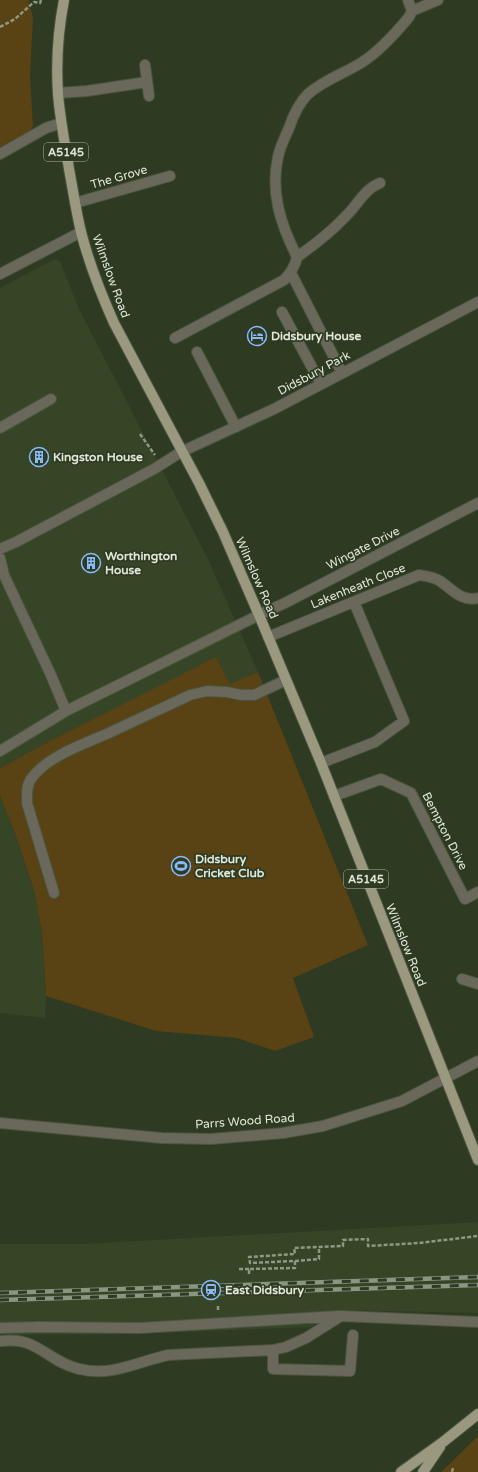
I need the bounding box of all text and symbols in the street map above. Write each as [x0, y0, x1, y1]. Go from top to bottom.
road number: A5145 [44, 143, 88, 161]
street label: The Grove [89, 162, 149, 192]
street label: Wilmslow Road [89, 232, 133, 320]
hotel icon: Didsbury House [246, 325, 268, 347]
place label: Didsbury House [271, 329, 362, 344]
street label: Didsbury Park [275, 348, 353, 398]
building icon: Kingston House [28, 446, 50, 468]
place label: Kingston House [53, 450, 143, 465]
street label: Wingate Drive [324, 523, 402, 572]
street label: Wilmslow Road [233, 535, 281, 621]
place label: Worthington House [105, 549, 177, 577]
building icon: Worthington House [80, 552, 102, 574]
street label: Lakenheath Close [309, 561, 408, 611]
street label: Bempton Drive [419, 790, 471, 872]
place label: Didsbury Cricket Club [195, 852, 265, 880]
sports icon: Didsbury Cricket Club [170, 855, 192, 877]
road number: A5145 [344, 870, 388, 888]
street label: Wilmslow Road [383, 902, 429, 988]
street label: Parrs Wood Road [195, 1111, 295, 1131]
station icon: East Didsbury [200, 1279, 222, 1301]
place label: East Didsbury [225, 1283, 304, 1298]

